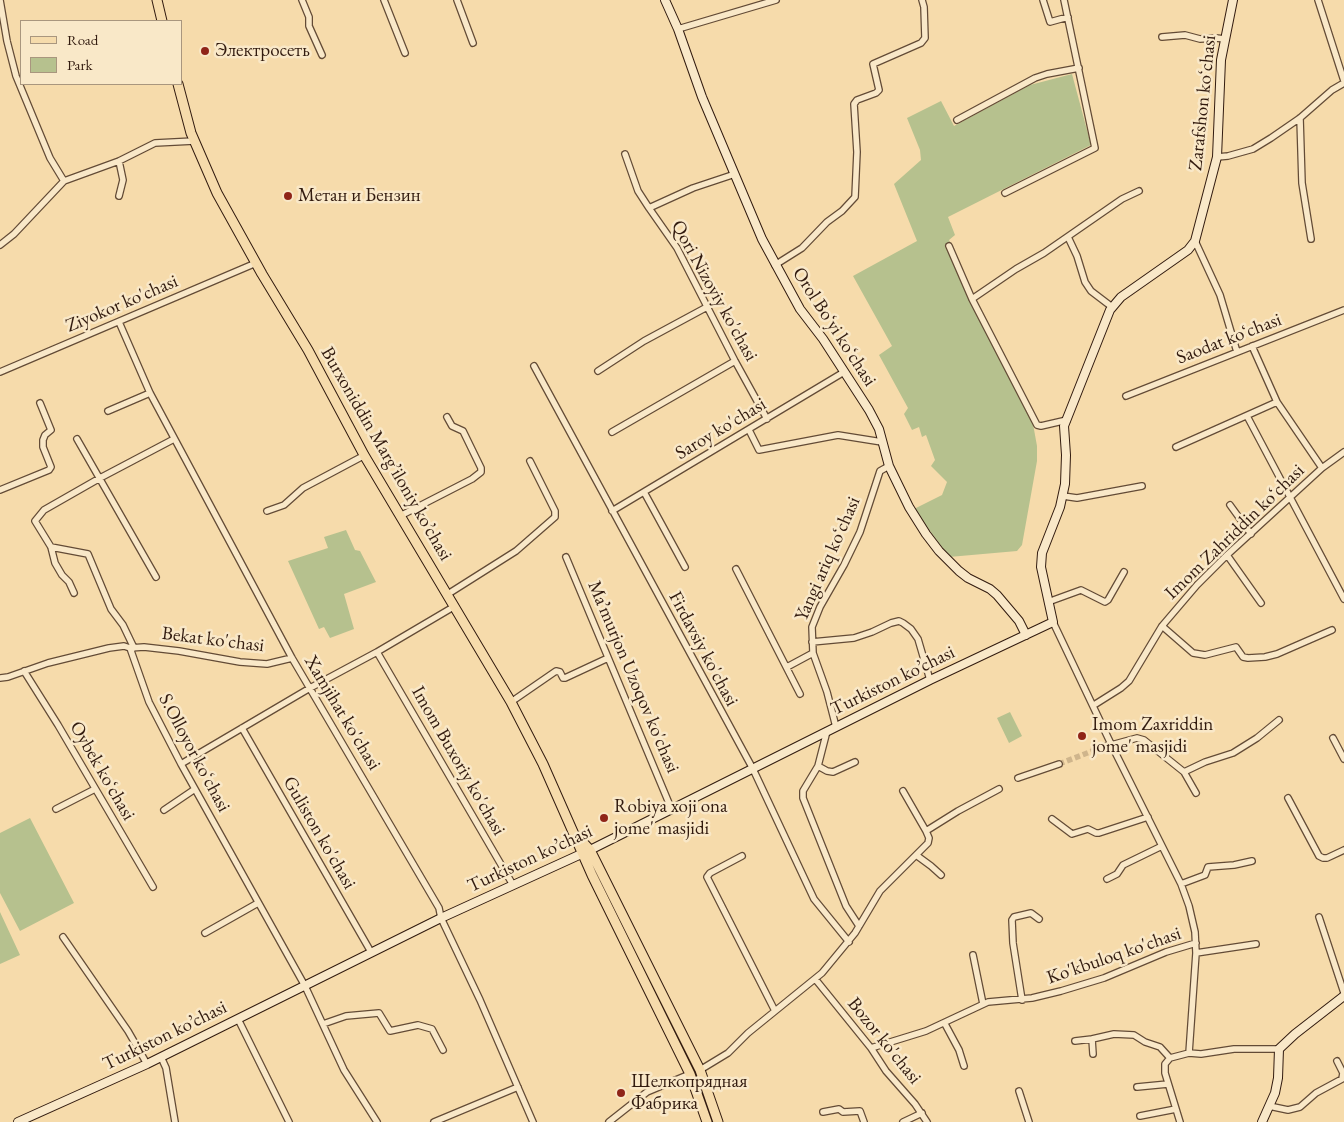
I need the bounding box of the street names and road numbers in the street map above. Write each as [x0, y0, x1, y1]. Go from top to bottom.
street label: Zarafshon koʻchasi [1185, 34, 1221, 172]
street label: Qori Nizoyiy ko'chasi [666, 217, 762, 365]
street label: Orol Boʻyi koʻchasi [787, 263, 881, 391]
street label: Ziyokor ko'chasi [63, 270, 181, 338]
street label: Saodat koʻchasi [1173, 309, 1285, 369]
street label: Burxoniddin Marg’iloniy ko’chasi [315, 343, 457, 565]
street label: Saroy ko'chasi [671, 393, 771, 465]
street label: Imom Zahriddin koʻchasi [1161, 460, 1309, 604]
street label: Yangi ariq koʻchasi [790, 493, 866, 625]
street label: Maʼmurjon Uzoqov ko'chasi [582, 577, 684, 777]
street label: Firdavsiy ko'chasi [663, 588, 743, 710]
street label: Bekat ko'chasi [161, 622, 265, 658]
street label: Turkiston ko’chasi [827, 641, 959, 721]
street label: Xamjihat ko'chasi [299, 651, 385, 775]
street label: Imom Buxoriy ko'chasi [406, 682, 510, 840]
street label: S.Olloyor koʻchasi [153, 690, 235, 816]
street label: Oybek koʻchasi [64, 717, 140, 825]
street label: Guliston ko'chasi [278, 773, 360, 893]
street label: Turkiston ko’chasi [464, 820, 596, 898]
street label: Ko'kbuloq ko'chasi [1044, 922, 1184, 990]
street label: Bozor ko'chasi [842, 993, 926, 1089]
street label: Turkiston ko’chasi [99, 996, 231, 1076]

